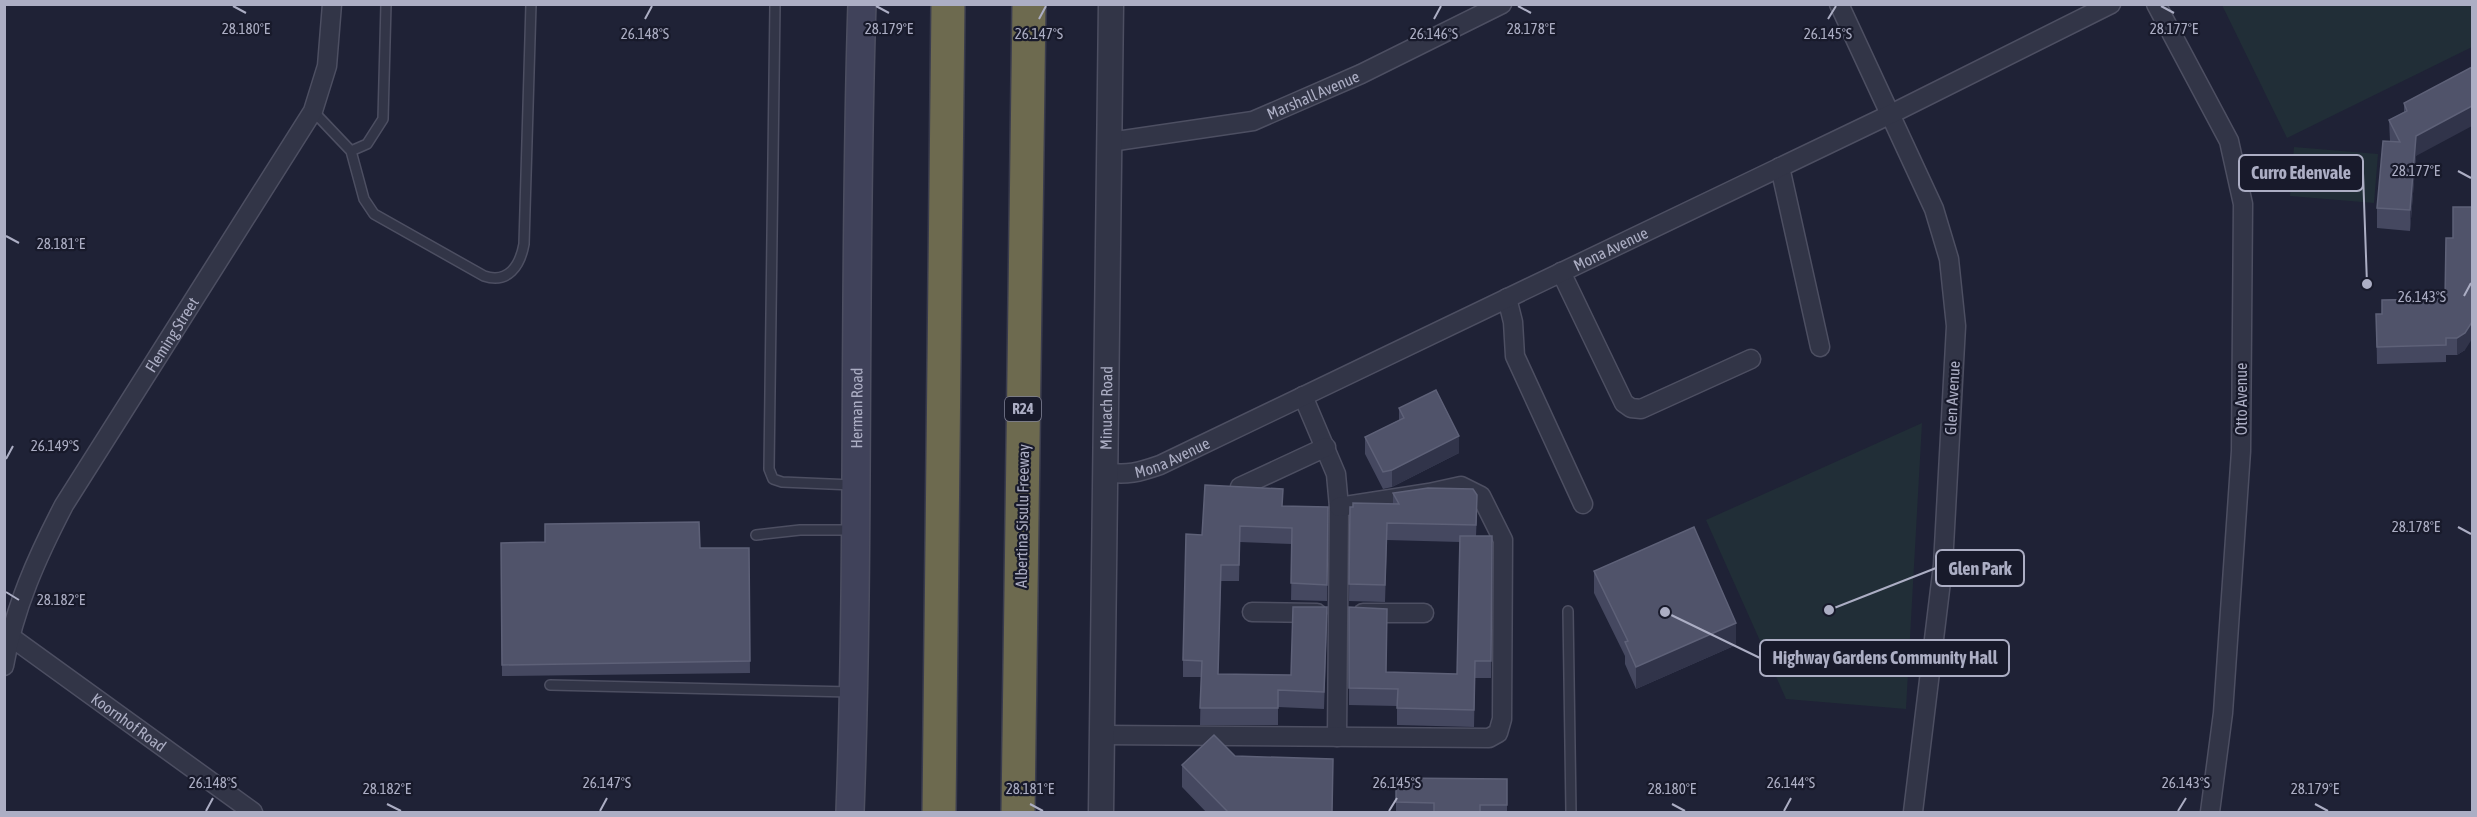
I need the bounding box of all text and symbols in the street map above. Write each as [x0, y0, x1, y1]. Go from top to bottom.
text: 28.180°E [222, 20, 271, 37]
text: 28.179°E [865, 20, 914, 37]
text: 28.178°E [1507, 20, 1556, 37]
text: 28.177°E [2150, 20, 2199, 37]
text: 26.148°S [621, 25, 669, 42]
text: 26.147°S [1015, 25, 1063, 42]
text: 26.146°S [1410, 25, 1458, 42]
text: 26.145°S [1804, 25, 1852, 42]
street label: Marshall Avenue [1264, 67, 1362, 123]
callout: Curro Edenvale [2239, 155, 2363, 191]
text: Curro Edenvale [2251, 162, 2351, 183]
text: 28.177°E [2392, 162, 2441, 179]
street label: Mona Avenue [1571, 223, 1651, 274]
text: 28.181°E [37, 235, 86, 252]
text: 26.143°S [2398, 288, 2446, 305]
street label: Fleming Street [141, 294, 202, 375]
street label: Glen Avenue [1941, 361, 1963, 435]
street label: Otto Avenue [2232, 363, 2250, 435]
street label: Minuach Road [1096, 366, 1116, 450]
street label: Herman Road [847, 368, 866, 449]
road number: R24 [1005, 397, 1041, 421]
street label: Mona Avenue [1133, 434, 1212, 481]
text: 26.149°S [31, 437, 79, 454]
street label: Albertina Sisulu Freeway [1012, 444, 1033, 588]
text: 28.178°E [2392, 518, 2441, 535]
callout: Glen Park [1936, 550, 2024, 586]
text: Glen Park [1948, 558, 2013, 579]
text: 28.182°E [37, 591, 86, 608]
callout: Highway Gardens Community Hall [1760, 640, 2009, 676]
text: Highway Gardens Community Hall [1773, 647, 1998, 668]
street label: Koornhof Road [88, 689, 170, 755]
text: 26.148°S [189, 774, 237, 791]
text: 26.147°S [583, 774, 631, 791]
text: 26.145°S [1373, 774, 1421, 791]
text: 26.144°S [1767, 774, 1815, 791]
text: 26.143°S [2162, 774, 2210, 791]
text: 28.182°E [363, 780, 412, 797]
text: 28.181°E [1006, 780, 1055, 797]
text: 28.180°E [1648, 780, 1697, 797]
text: 28.179°E [2291, 780, 2340, 797]

